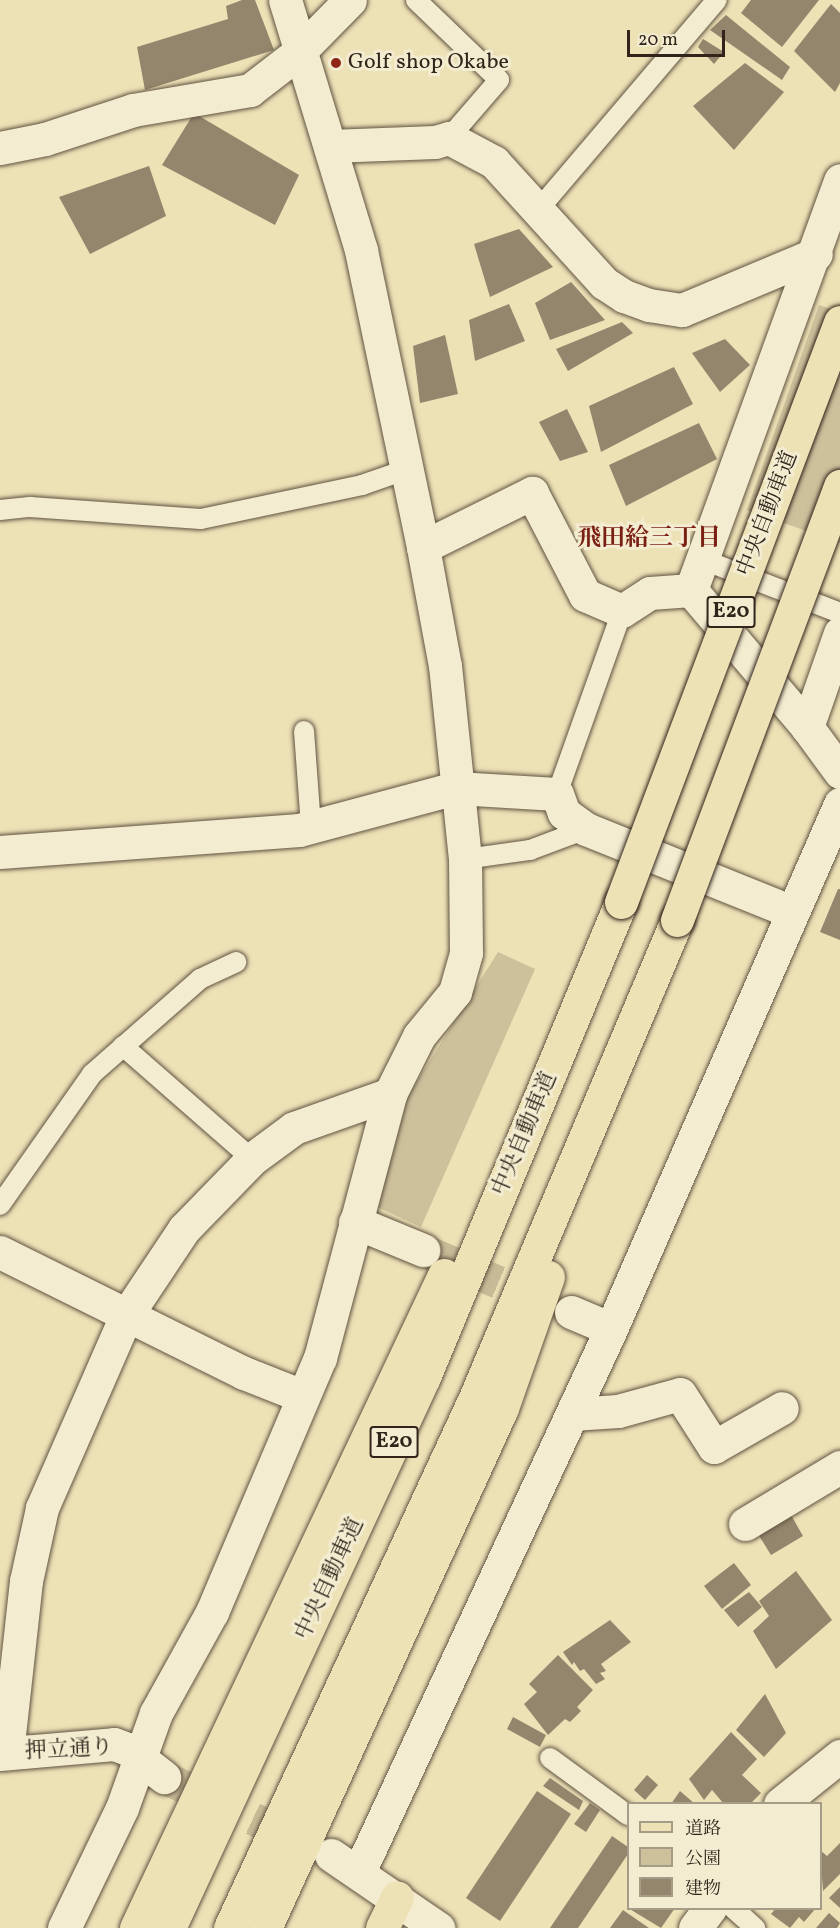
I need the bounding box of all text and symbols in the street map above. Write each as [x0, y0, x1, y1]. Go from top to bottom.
scale bar [630, 18, 728, 56]
text: 20 m [638, 28, 678, 53]
place label: Golf shop Okabe [348, 50, 507, 76]
marker: Golf shop Okabe [329, 56, 343, 70]
street label: 中央自動車道 [732, 448, 804, 580]
district label: 飛田給三丁目 [577, 526, 721, 554]
road number: E20 [706, 594, 756, 630]
street label: 中央自動車道 [487, 1068, 563, 1200]
road number: E20 [368, 1424, 420, 1460]
street label: 中央自動車道 [290, 1514, 370, 1644]
street label: 押立通り [24, 1735, 114, 1765]
legend [627, 1802, 822, 1910]
text: 道路 [685, 1817, 721, 1842]
text: 公園 [685, 1847, 721, 1872]
text: 建物 [685, 1877, 721, 1902]

